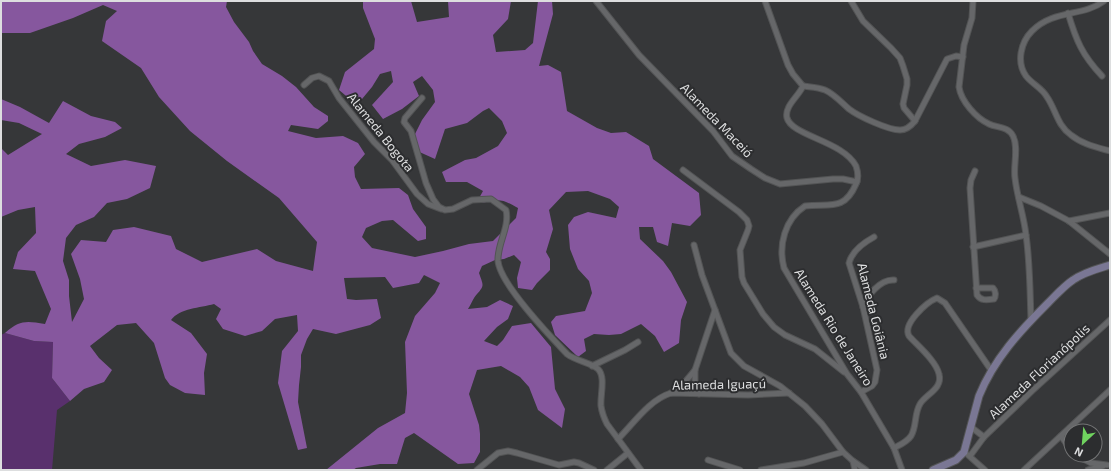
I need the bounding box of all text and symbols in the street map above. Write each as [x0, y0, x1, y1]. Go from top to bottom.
street label: Alameda Maceió [677, 79, 757, 161]
street label: Alameda Bogota [344, 89, 418, 175]
street label: Alameda Goiânia [854, 261, 894, 361]
street label: Alameda Rio de Janeiro [791, 265, 877, 389]
street label: Alameda Florianópolis [985, 320, 1093, 422]
street label: Alameda Iguaçú [672, 375, 766, 394]
north arrow [1063, 423, 1103, 463]
text: N [1072, 445, 1085, 460]

